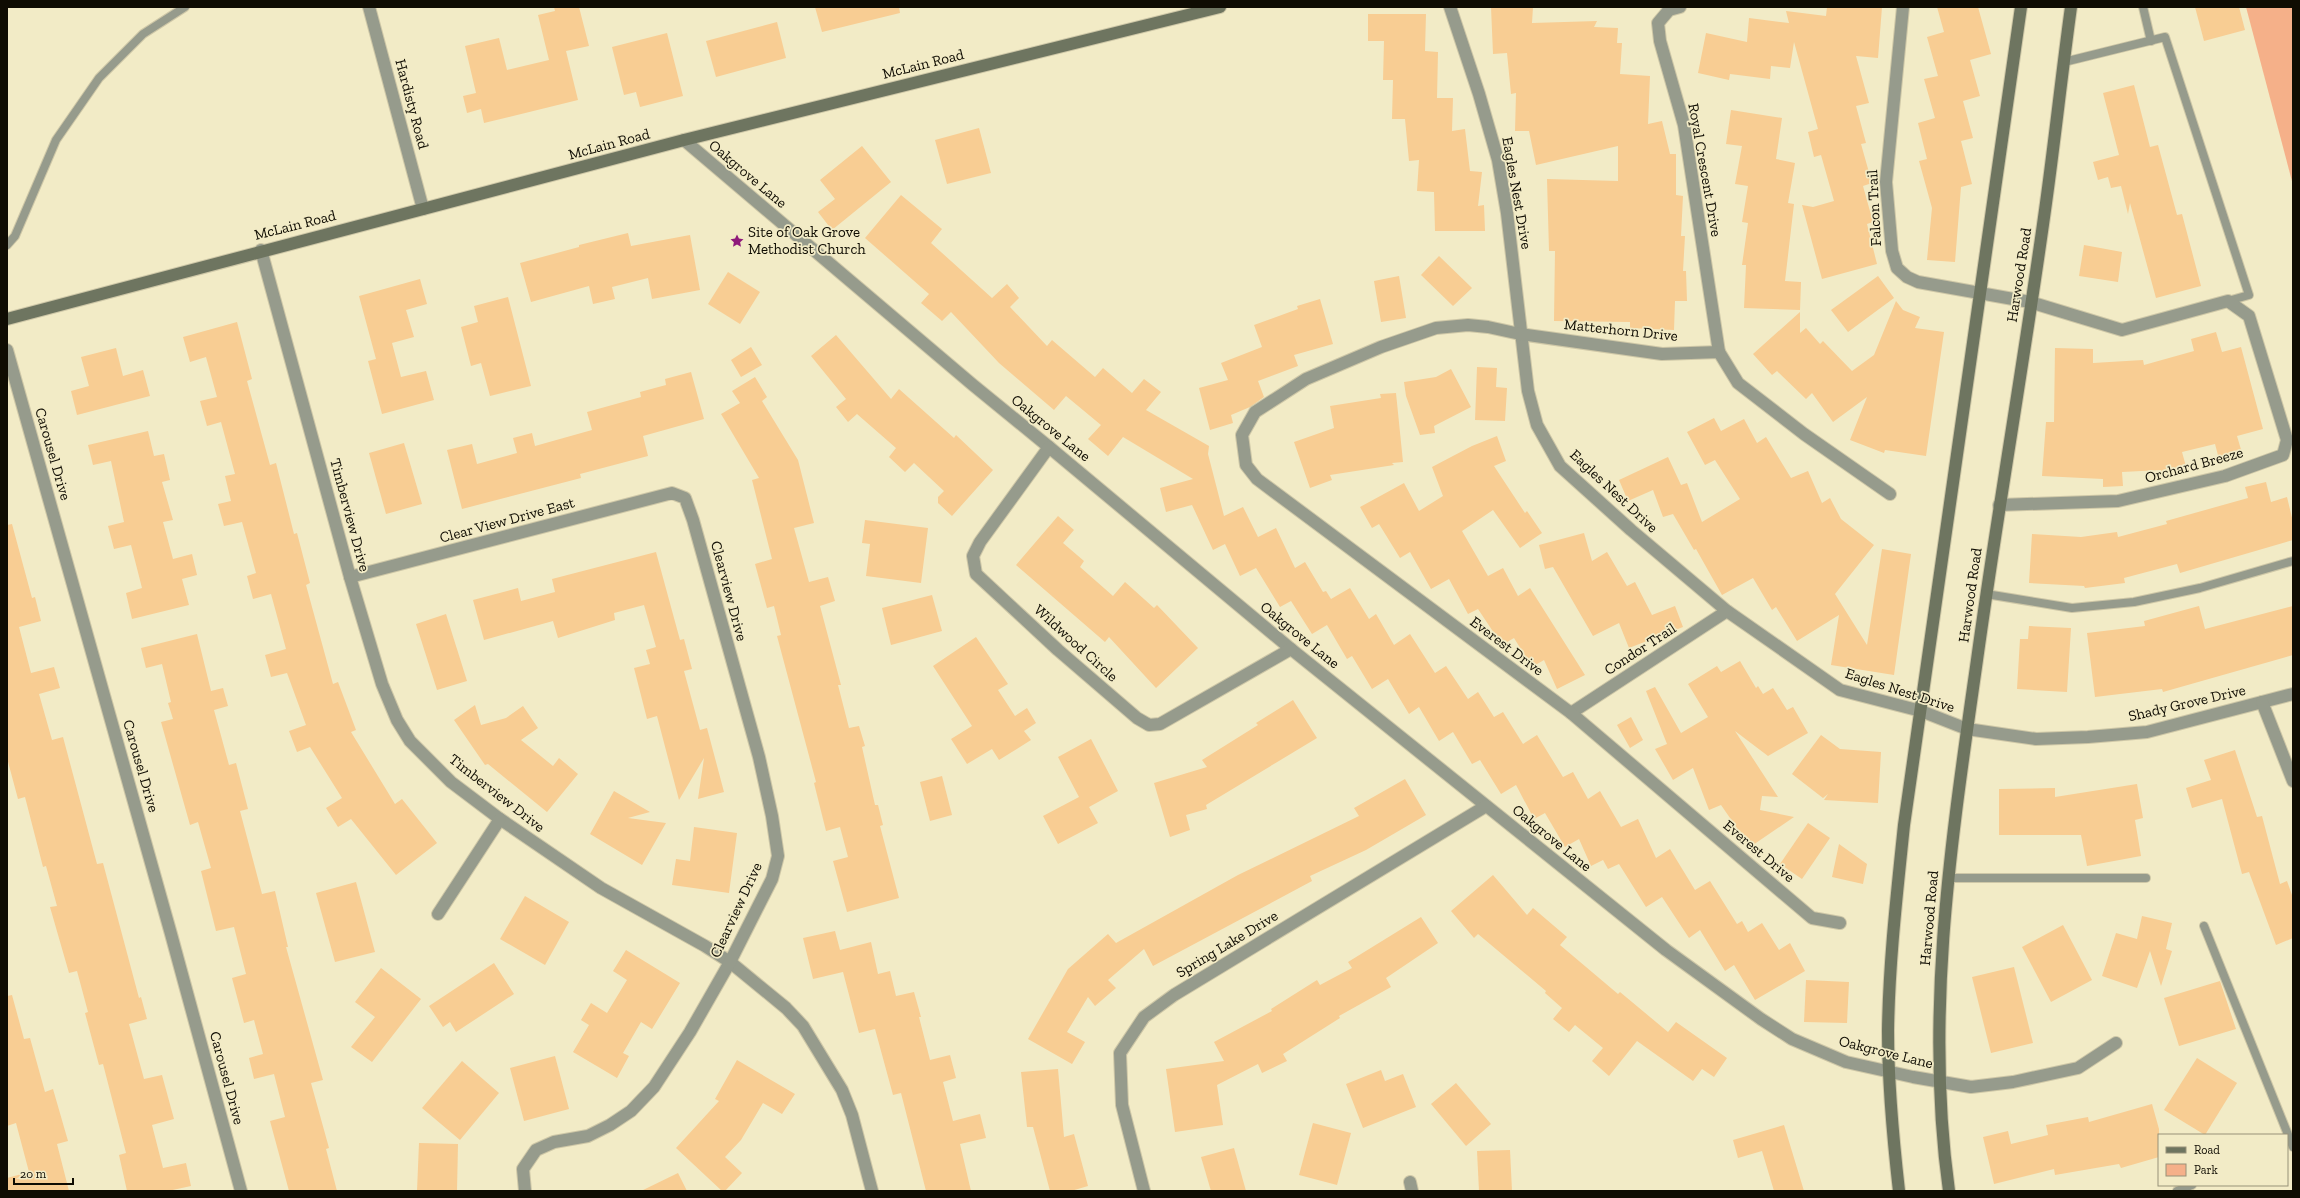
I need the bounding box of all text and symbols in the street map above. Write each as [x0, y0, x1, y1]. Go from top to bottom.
street label: McLain Road [880, 45, 966, 83]
street label: Hardisty Road [391, 57, 433, 152]
street label: Royal Crescent Drive [1684, 102, 1726, 238]
street label: McLain Road [566, 124, 652, 163]
street label: Eagles Nest Drive [1498, 135, 1536, 251]
street label: Oakgrove Lane [705, 136, 791, 212]
street label: Falcon Trail [1863, 169, 1885, 247]
street label: McLain Road [252, 206, 338, 244]
place label: Site of Oak Grove Methodist Church [748, 223, 866, 258]
street label: Harwood Road [2003, 226, 2035, 323]
place icon: Site of Oak Grove Methodist Church [729, 233, 745, 249]
street label: Matterhorn Drive [1563, 315, 1679, 345]
street label: Oakgrove Lane [1008, 391, 1094, 465]
street label: Carousel Drive [31, 406, 75, 502]
street label: Orchard Breeze [2143, 443, 2245, 487]
street label: Eagles Nest Drive [1566, 446, 1662, 536]
street label: Timberview Drive [326, 456, 374, 574]
street label: Clear View Drive East [438, 493, 577, 547]
street label: Clearview Drive [707, 539, 751, 643]
street label: Harwood Road [1954, 546, 1986, 643]
street label: Oakgrove Lane [1257, 598, 1343, 672]
street label: Wildwood Circle [1030, 601, 1122, 685]
street label: Everest Drive [1467, 612, 1547, 680]
street label: Condor Trail [1601, 619, 1679, 679]
street label: Eagles Nest Drive [1843, 664, 1957, 716]
street label: Shady Grove Drive [2127, 681, 2247, 725]
street label: Carousel Drive [119, 718, 163, 814]
street label: Timberview Drive [446, 750, 548, 836]
street label: Oakgrove Lane [1509, 801, 1595, 875]
street label: Everest Drive [1720, 816, 1798, 886]
street label: Clearview Drive [706, 860, 766, 960]
street label: Harwood Road [1916, 869, 1942, 966]
street label: Spring Lake Drive [1173, 906, 1281, 982]
street label: Carousel Drive [206, 1029, 248, 1127]
street label: Oakgrove Lane [1837, 1032, 1935, 1072]
legend [2158, 1134, 2288, 1186]
text: Road [2194, 1143, 2220, 1157]
scale bar [14, 1160, 73, 1186]
text: Park [2194, 1163, 2219, 1177]
text: 20 m [20, 1167, 47, 1181]

